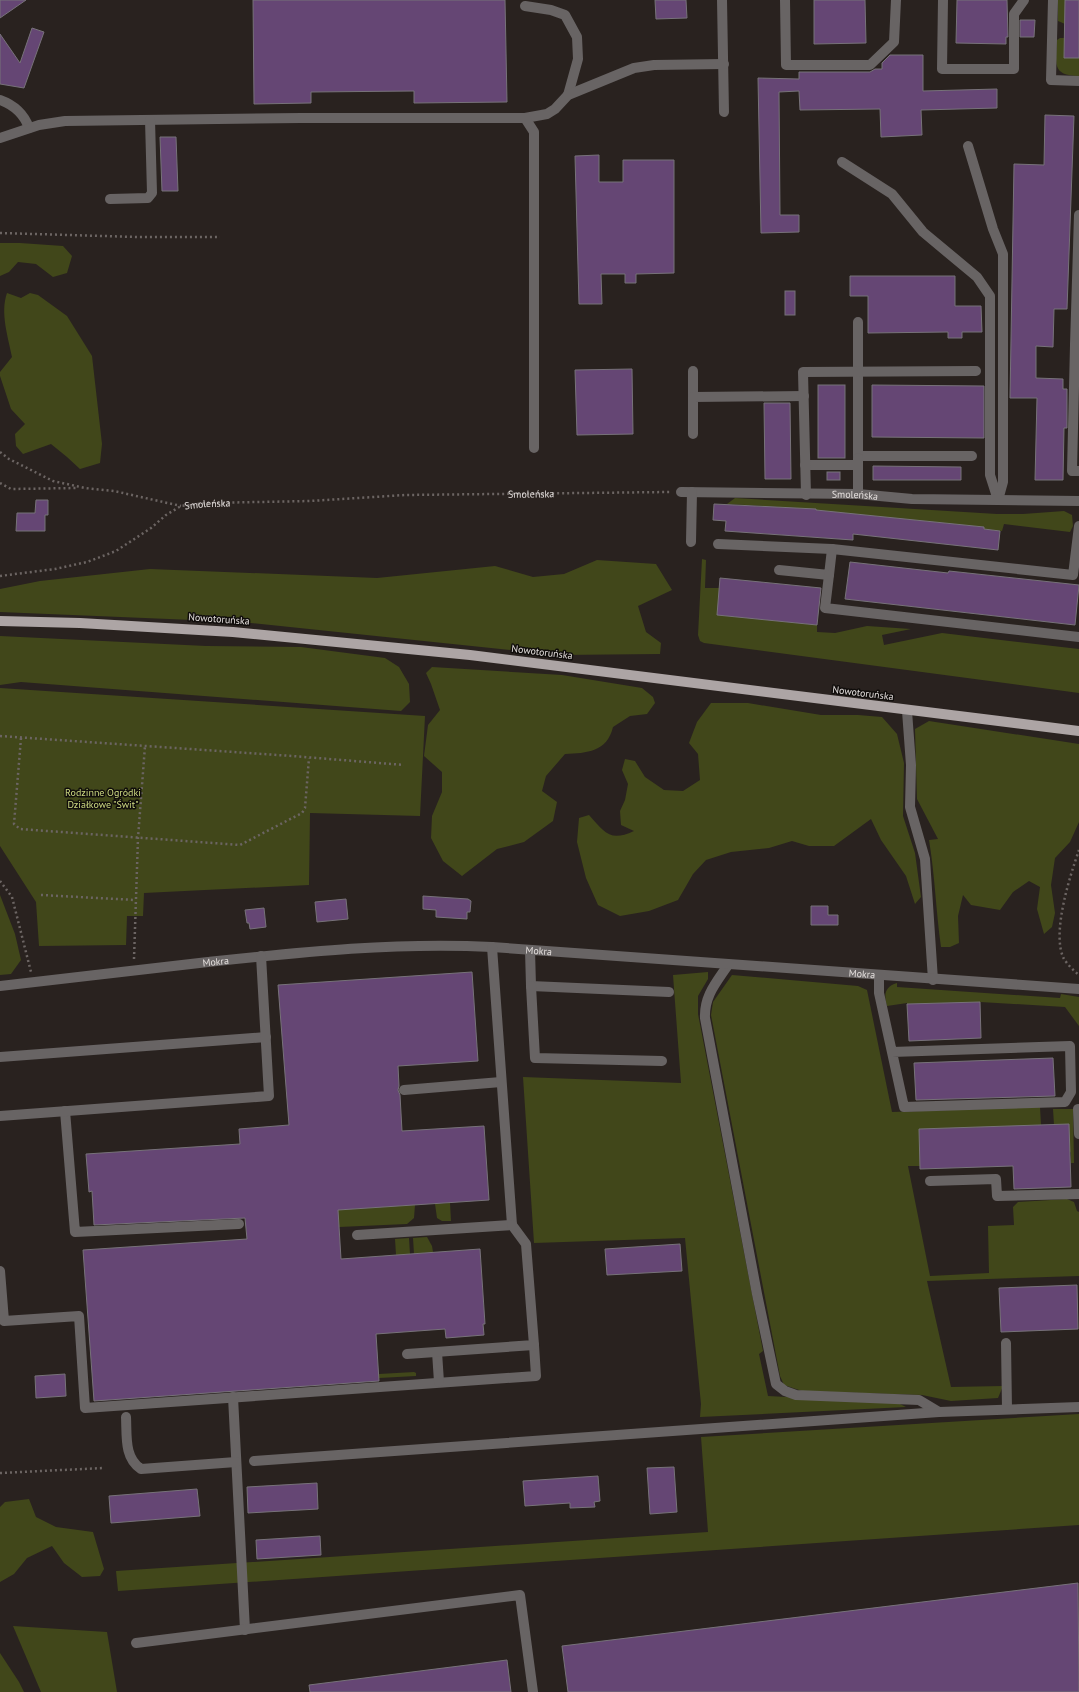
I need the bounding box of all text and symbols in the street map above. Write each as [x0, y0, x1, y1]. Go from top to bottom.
street label: Smoleńska [508, 487, 554, 500]
street label: Smoleńska [832, 487, 879, 502]
street label: Smoleńska [184, 496, 231, 512]
street label: Nowotoruńska [188, 610, 250, 628]
street label: Nowotoruńska [511, 642, 573, 662]
street label: Nowotoruńska [832, 683, 894, 703]
park label: Rodzinne Ogródki Działkowe "Świt" [65, 786, 141, 811]
street label: Mokra [525, 943, 552, 958]
street label: Mokra [202, 953, 229, 969]
street label: Mokra [848, 966, 876, 981]

